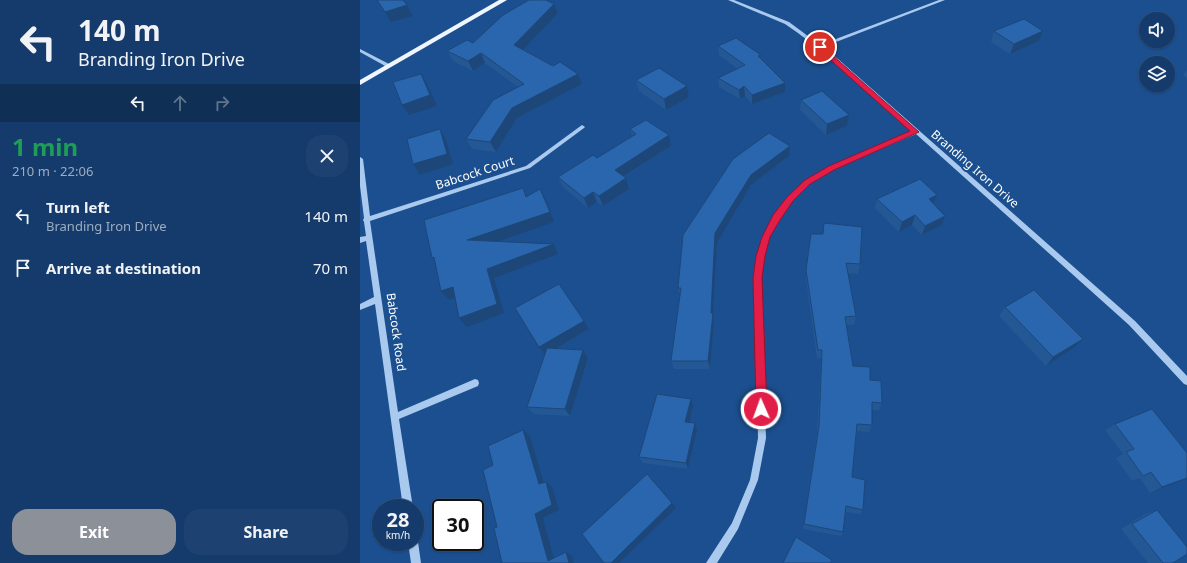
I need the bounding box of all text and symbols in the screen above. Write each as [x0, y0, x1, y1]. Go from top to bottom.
text: 140 m [78, 11, 161, 49]
map controls [1139, 12, 1175, 92]
button: sound [1139, 12, 1175, 48]
icon: left [12, 16, 64, 68]
pin [803, 30, 837, 64]
icon: arrive [809, 36, 831, 58]
text: Branding Iron Drive [78, 47, 245, 71]
button: layers [1139, 56, 1175, 92]
icon: left [127, 92, 149, 114]
icon: ahead [169, 92, 191, 114]
icon: right [211, 92, 233, 114]
street label: Branding Iron Drive [928, 126, 1023, 212]
text: 1 min [12, 130, 78, 163]
button: close [306, 135, 348, 177]
street label: Babcock Court [433, 152, 517, 193]
text: 210 m · 22:06 [12, 162, 93, 180]
text: Turn left [46, 197, 110, 217]
icon: left [12, 205, 34, 227]
text: 140 m [304, 206, 348, 226]
text: Branding Iron Drive [46, 217, 167, 235]
icon: arrive [12, 257, 34, 279]
text: Arrive at destination [46, 258, 201, 278]
text: 70 m [313, 258, 348, 278]
street label: Babcock Road [383, 292, 410, 372]
position arrow [740, 388, 782, 430]
speed limit sign: 30 [432, 499, 484, 551]
text: 28 [387, 506, 409, 533]
button: Exit [12, 509, 176, 555]
button: Share [184, 509, 348, 555]
text: km/h [386, 528, 410, 542]

